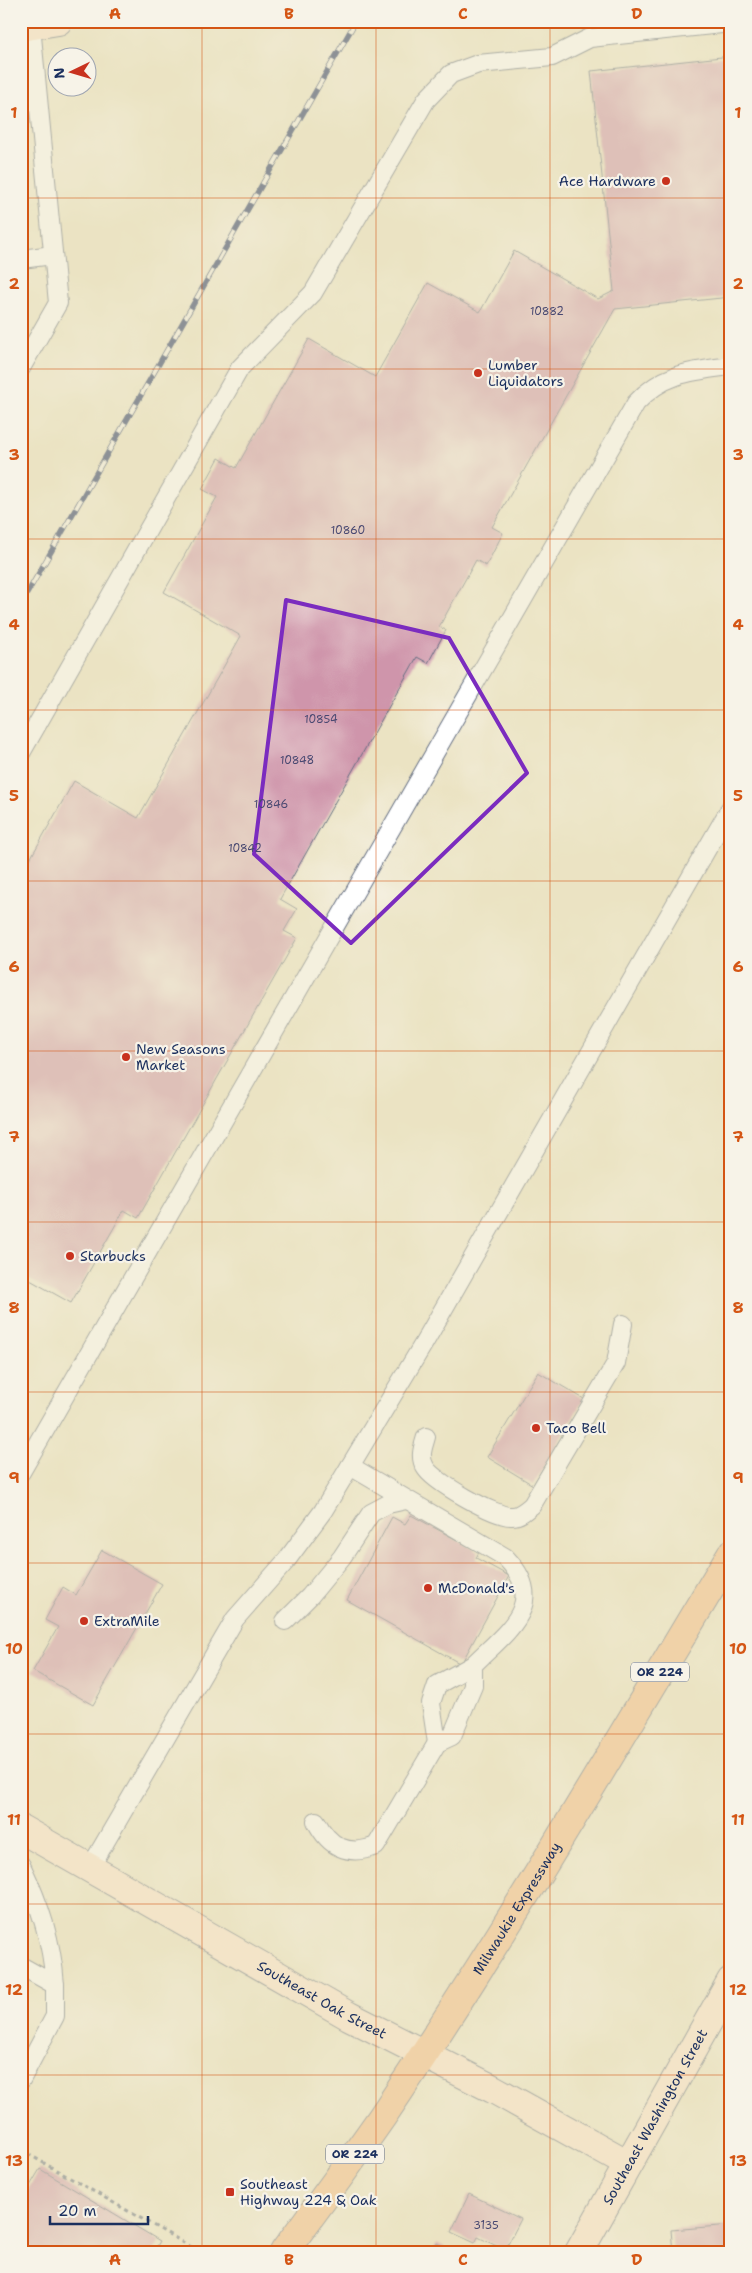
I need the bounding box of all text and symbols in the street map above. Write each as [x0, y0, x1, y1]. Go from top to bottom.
text: A [109, 3, 121, 24]
text: B [284, 3, 294, 24]
text: C [458, 3, 468, 24]
text: D [631, 3, 643, 24]
north arrow [48, 48, 98, 98]
text: N [50, 67, 68, 79]
text: 1 [10, 102, 18, 123]
text: 1 [734, 102, 742, 123]
place label: Ace Hardware [559, 172, 656, 190]
marker: Ace Hardware [660, 175, 672, 187]
text: 2 [8, 273, 20, 294]
text: 2 [732, 273, 744, 294]
house number: 10882 [530, 304, 564, 319]
place label: Lumber Liquidators [488, 356, 563, 390]
marker: Lumber Liquidators [472, 367, 484, 379]
text: 3 [8, 444, 20, 465]
text: 3 [732, 444, 744, 465]
house number: 10860 [331, 523, 365, 538]
text: 4 [8, 614, 20, 635]
text: 4 [732, 614, 744, 635]
house number: 10854 [304, 712, 338, 727]
house number: 10848 [280, 753, 314, 768]
text: 5 [9, 785, 19, 806]
text: 5 [733, 785, 743, 806]
house number: 10846 [254, 797, 288, 812]
house number: 10842 [228, 841, 262, 856]
text: 6 [8, 956, 20, 977]
text: 6 [732, 956, 744, 977]
place label: New Seasons Market [136, 1040, 226, 1074]
marker: New Seasons Market [120, 1051, 132, 1063]
text: 7 [8, 1126, 20, 1147]
text: 7 [732, 1126, 744, 1147]
place label: Starbucks [80, 1247, 146, 1265]
marker: Starbucks [64, 1250, 76, 1262]
text: 8 [8, 1297, 20, 1318]
text: 8 [732, 1297, 744, 1318]
place label: Taco Bell [546, 1419, 607, 1437]
marker: Taco Bell [530, 1422, 542, 1434]
text: 9 [8, 1467, 20, 1488]
text: 9 [732, 1467, 744, 1488]
place label: McDonald's [438, 1579, 515, 1597]
marker: McDonald's [422, 1582, 434, 1594]
place label: ExtraMile [94, 1612, 160, 1630]
marker: ExtraMile [78, 1615, 90, 1627]
text: 10 [5, 1638, 23, 1659]
text: 10 [729, 1638, 747, 1659]
road number: OR 224 [631, 1662, 689, 1681]
text: 11 [7, 1809, 21, 1830]
text: 11 [731, 1809, 745, 1830]
street label: Milwaukie Expressway [468, 1839, 565, 1978]
street label: Southeast Oak Street [254, 1957, 390, 2043]
text: 12 [5, 1979, 23, 2000]
text: 12 [729, 1979, 747, 2000]
street label: Southeast Washington Street [598, 2026, 711, 2208]
road number: OR 224 [326, 2144, 384, 2164]
text: 13 [5, 2150, 23, 2171]
text: 13 [729, 2150, 747, 2171]
place label: Southeast Highway 224 & Oak [240, 2175, 377, 2209]
marker: Southeast Highway 224 & Oak [224, 2186, 236, 2198]
scale bar [50, 2193, 148, 2225]
text: 20 m [58, 2201, 97, 2221]
house number: 3135 [473, 2218, 499, 2233]
text: A [109, 2249, 121, 2270]
text: B [284, 2249, 294, 2270]
text: C [458, 2249, 468, 2270]
text: D [631, 2249, 643, 2270]

